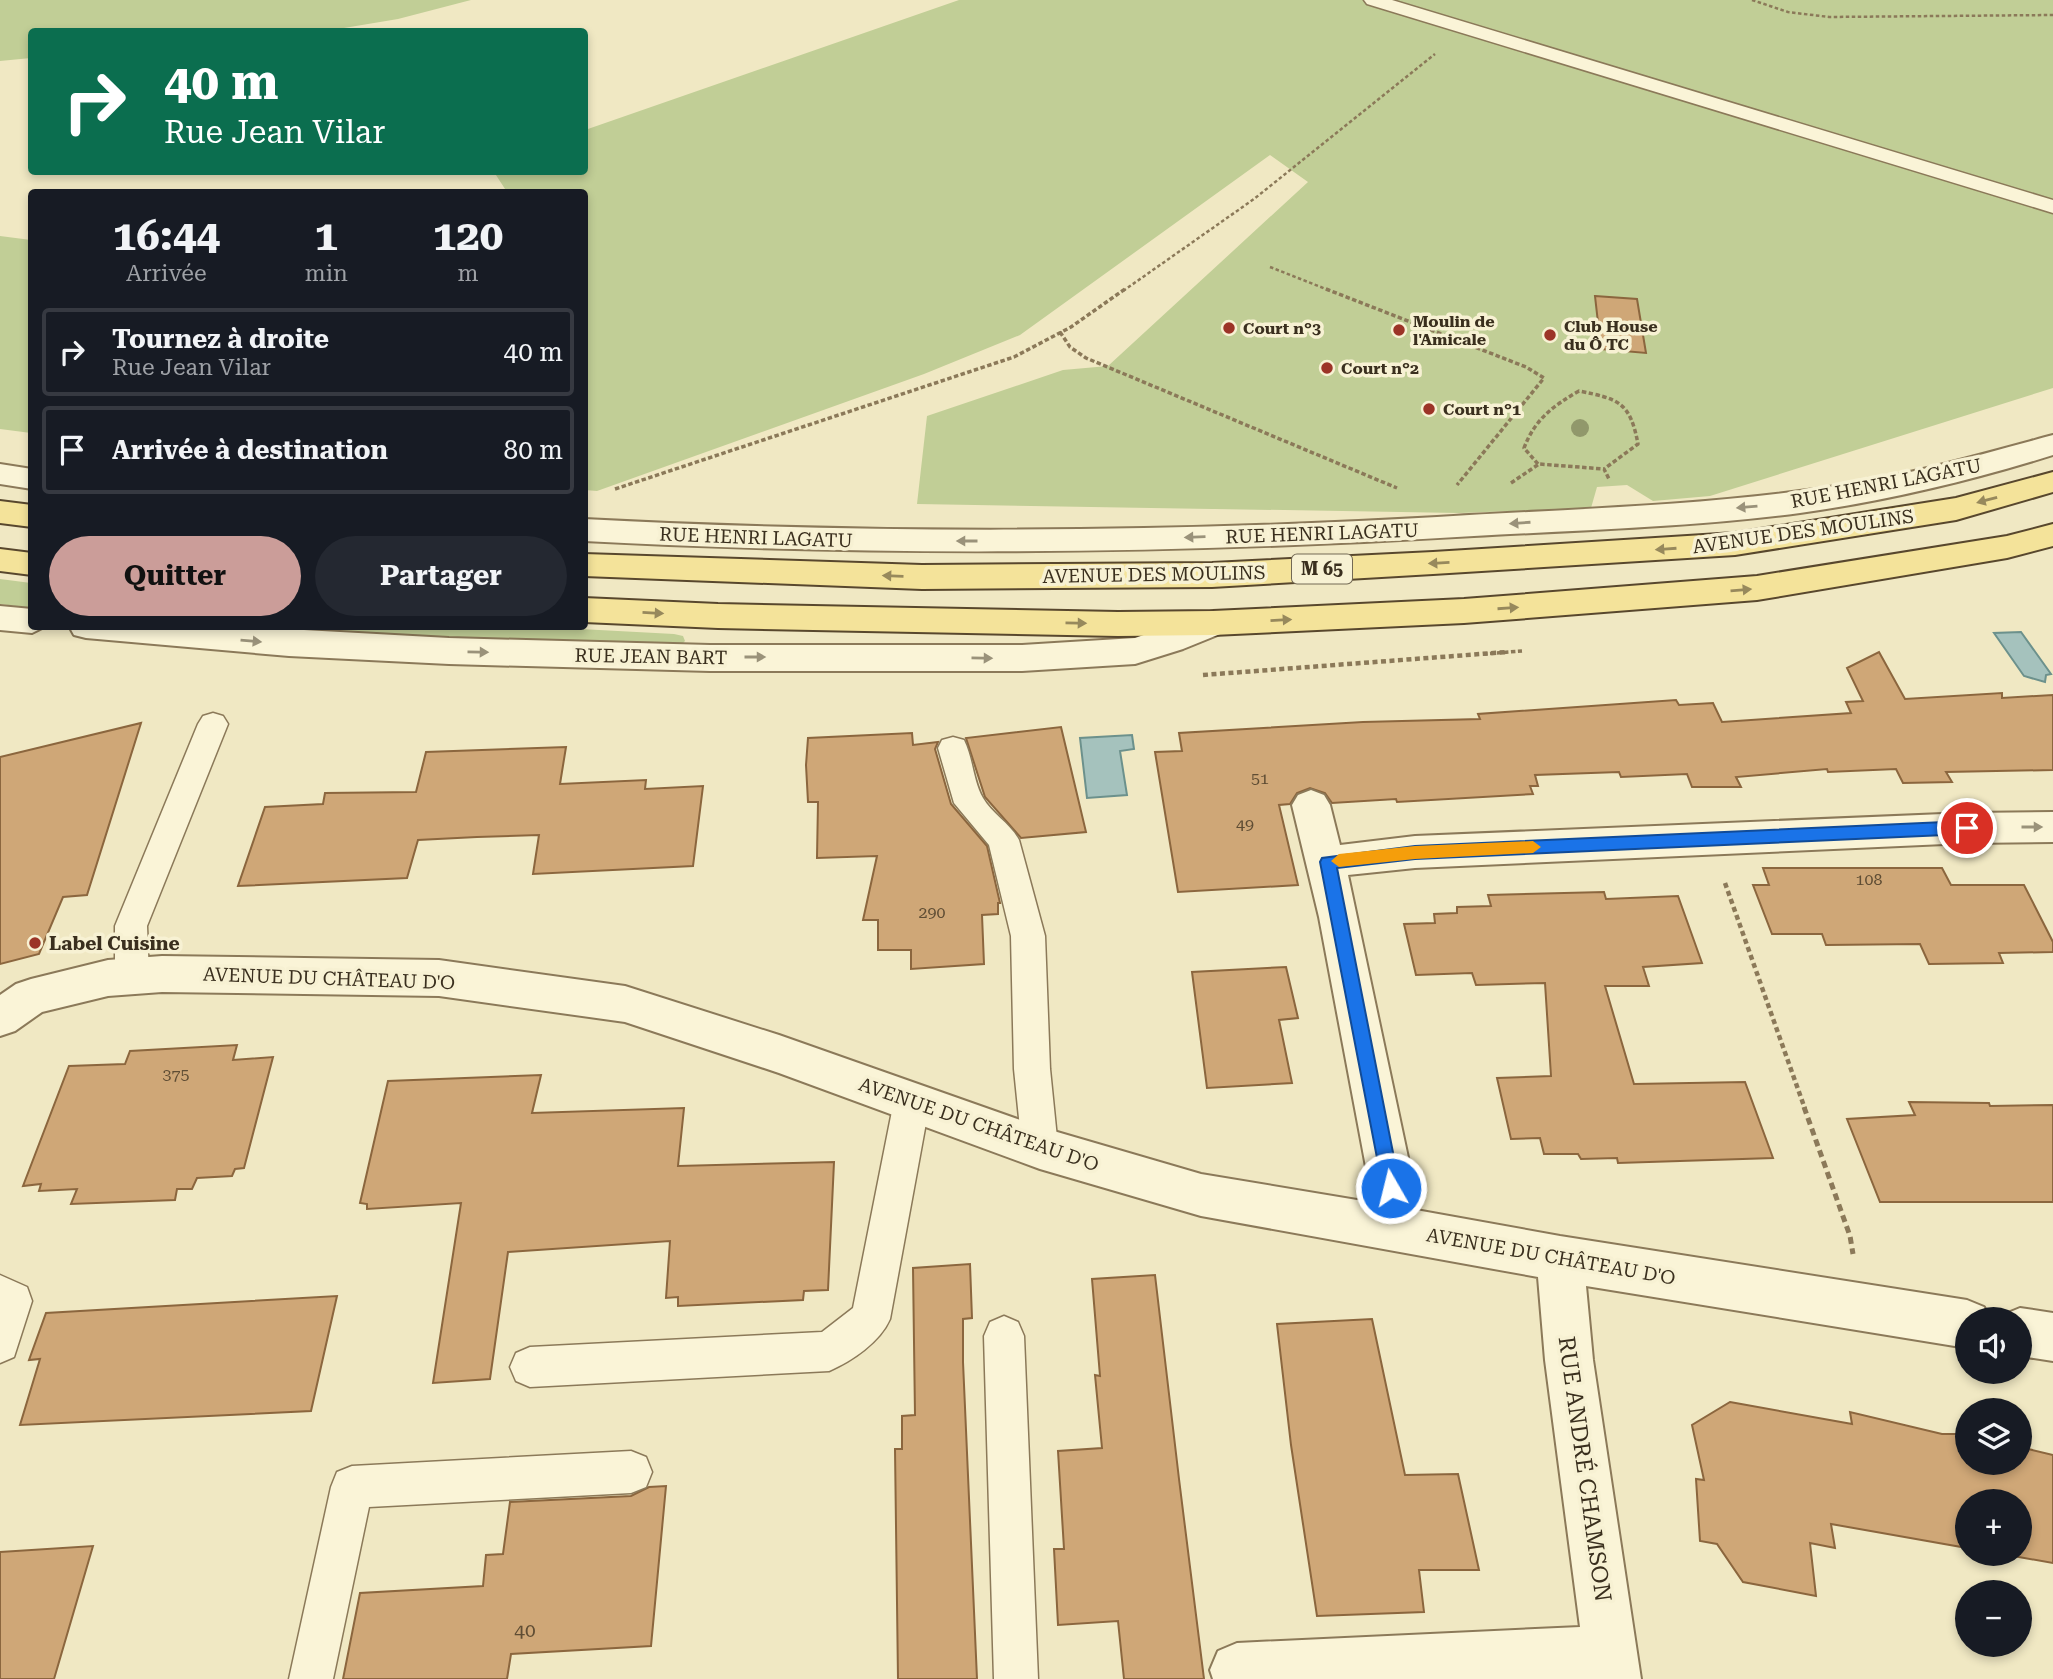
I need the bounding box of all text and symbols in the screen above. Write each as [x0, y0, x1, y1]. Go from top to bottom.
text: 40 m [164, 54, 279, 111]
icon: right [49, 56, 140, 147]
text: Rue Jean Vilar [164, 113, 385, 151]
text: 16:44 [113, 211, 220, 260]
text: 1 [315, 211, 338, 260]
text: 120 [433, 211, 503, 260]
text: Arrivée [126, 260, 207, 287]
text: min [305, 260, 348, 287]
text: m [457, 260, 478, 287]
place label: Moulin de l'Amicale [1413, 312, 1495, 349]
place label: Club House du Ô TC [1564, 317, 1658, 354]
place label: Court n°3 [1243, 319, 1321, 338]
marker: Court n°3 [1221, 320, 1237, 336]
marker: Moulin de l'Amicale [1391, 322, 1407, 338]
text: Tournez à droite [112, 324, 329, 354]
marker: Club House du Ô TC [1542, 327, 1558, 343]
icon: right [53, 333, 91, 371]
text: 40 m [504, 337, 563, 367]
text: Rue Jean Vilar [112, 354, 271, 381]
place label: Court n°2 [1341, 359, 1419, 378]
marker: Court n°2 [1319, 360, 1335, 376]
place label: Court n°1 [1443, 400, 1521, 419]
marker: Court n°1 [1421, 401, 1437, 417]
icon: arrive [53, 431, 91, 469]
text: Arrivée à destination [112, 435, 388, 465]
text: 80 m [504, 435, 563, 465]
street label: RUE HENRI LAGATU [1789, 454, 1983, 513]
one-way arrow [1976, 496, 1997, 506]
one-way arrow [1735, 502, 1757, 513]
street label: AVENUE DES MOULINS [1691, 505, 1915, 558]
one-way arrow [1508, 518, 1530, 529]
street label: RUE HENRI LAGATU [1225, 519, 1419, 548]
street label: RUE HENRI LAGATU [659, 523, 853, 552]
one-way arrow [1183, 532, 1205, 543]
button: Quitter [49, 536, 301, 616]
button: Partager [315, 536, 567, 616]
one-way arrow [956, 536, 978, 547]
one-way arrow [1654, 543, 1676, 554]
road number: M 65 [1292, 554, 1352, 584]
one-way arrow [1427, 558, 1449, 569]
street label: AVENUE DES MOULINS [1042, 561, 1266, 588]
one-way arrow [882, 570, 904, 581]
one-way arrow [1730, 584, 1752, 595]
one-way arrow [1497, 602, 1519, 613]
one-way arrow [642, 608, 664, 619]
one-way arrow [1270, 614, 1292, 625]
one-way arrow [1065, 617, 1087, 629]
one-way arrow [240, 636, 262, 647]
street label: RUE JEAN BART [574, 644, 728, 669]
one-way arrow [468, 646, 490, 658]
one-way arrow [744, 652, 766, 663]
one-way arrow [972, 652, 994, 664]
house number: 51 [1251, 769, 1269, 788]
pin [1937, 798, 1997, 858]
icon: arrive [1948, 809, 1986, 847]
house number: 49 [1236, 815, 1254, 834]
one-way arrow [2021, 821, 2043, 833]
house number: 108 [1856, 870, 1882, 889]
house number: 290 [919, 903, 945, 922]
place label: Label Cuisine [49, 932, 180, 955]
marker: Label Cuisine [27, 935, 43, 951]
street label: AVENUE DU CHÂTEAU D'O [202, 963, 455, 994]
house number: 375 [163, 1065, 189, 1084]
street label: AVENUE DU CHÂTEAU D'O [856, 1073, 1102, 1176]
position arrow [1354, 1151, 1428, 1225]
street label: AVENUE DU CHÂTEAU D'O [1425, 1223, 1677, 1290]
map controls [1955, 1307, 2032, 1657]
button: sound [1955, 1307, 2032, 1384]
street label: RUE ANDRÉ CHAMSON [1552, 1335, 1617, 1604]
button: layers [1955, 1398, 2032, 1475]
button: + [1955, 1489, 2032, 1566]
button: − [1955, 1580, 2032, 1657]
house number: 40 [514, 1619, 536, 1642]

